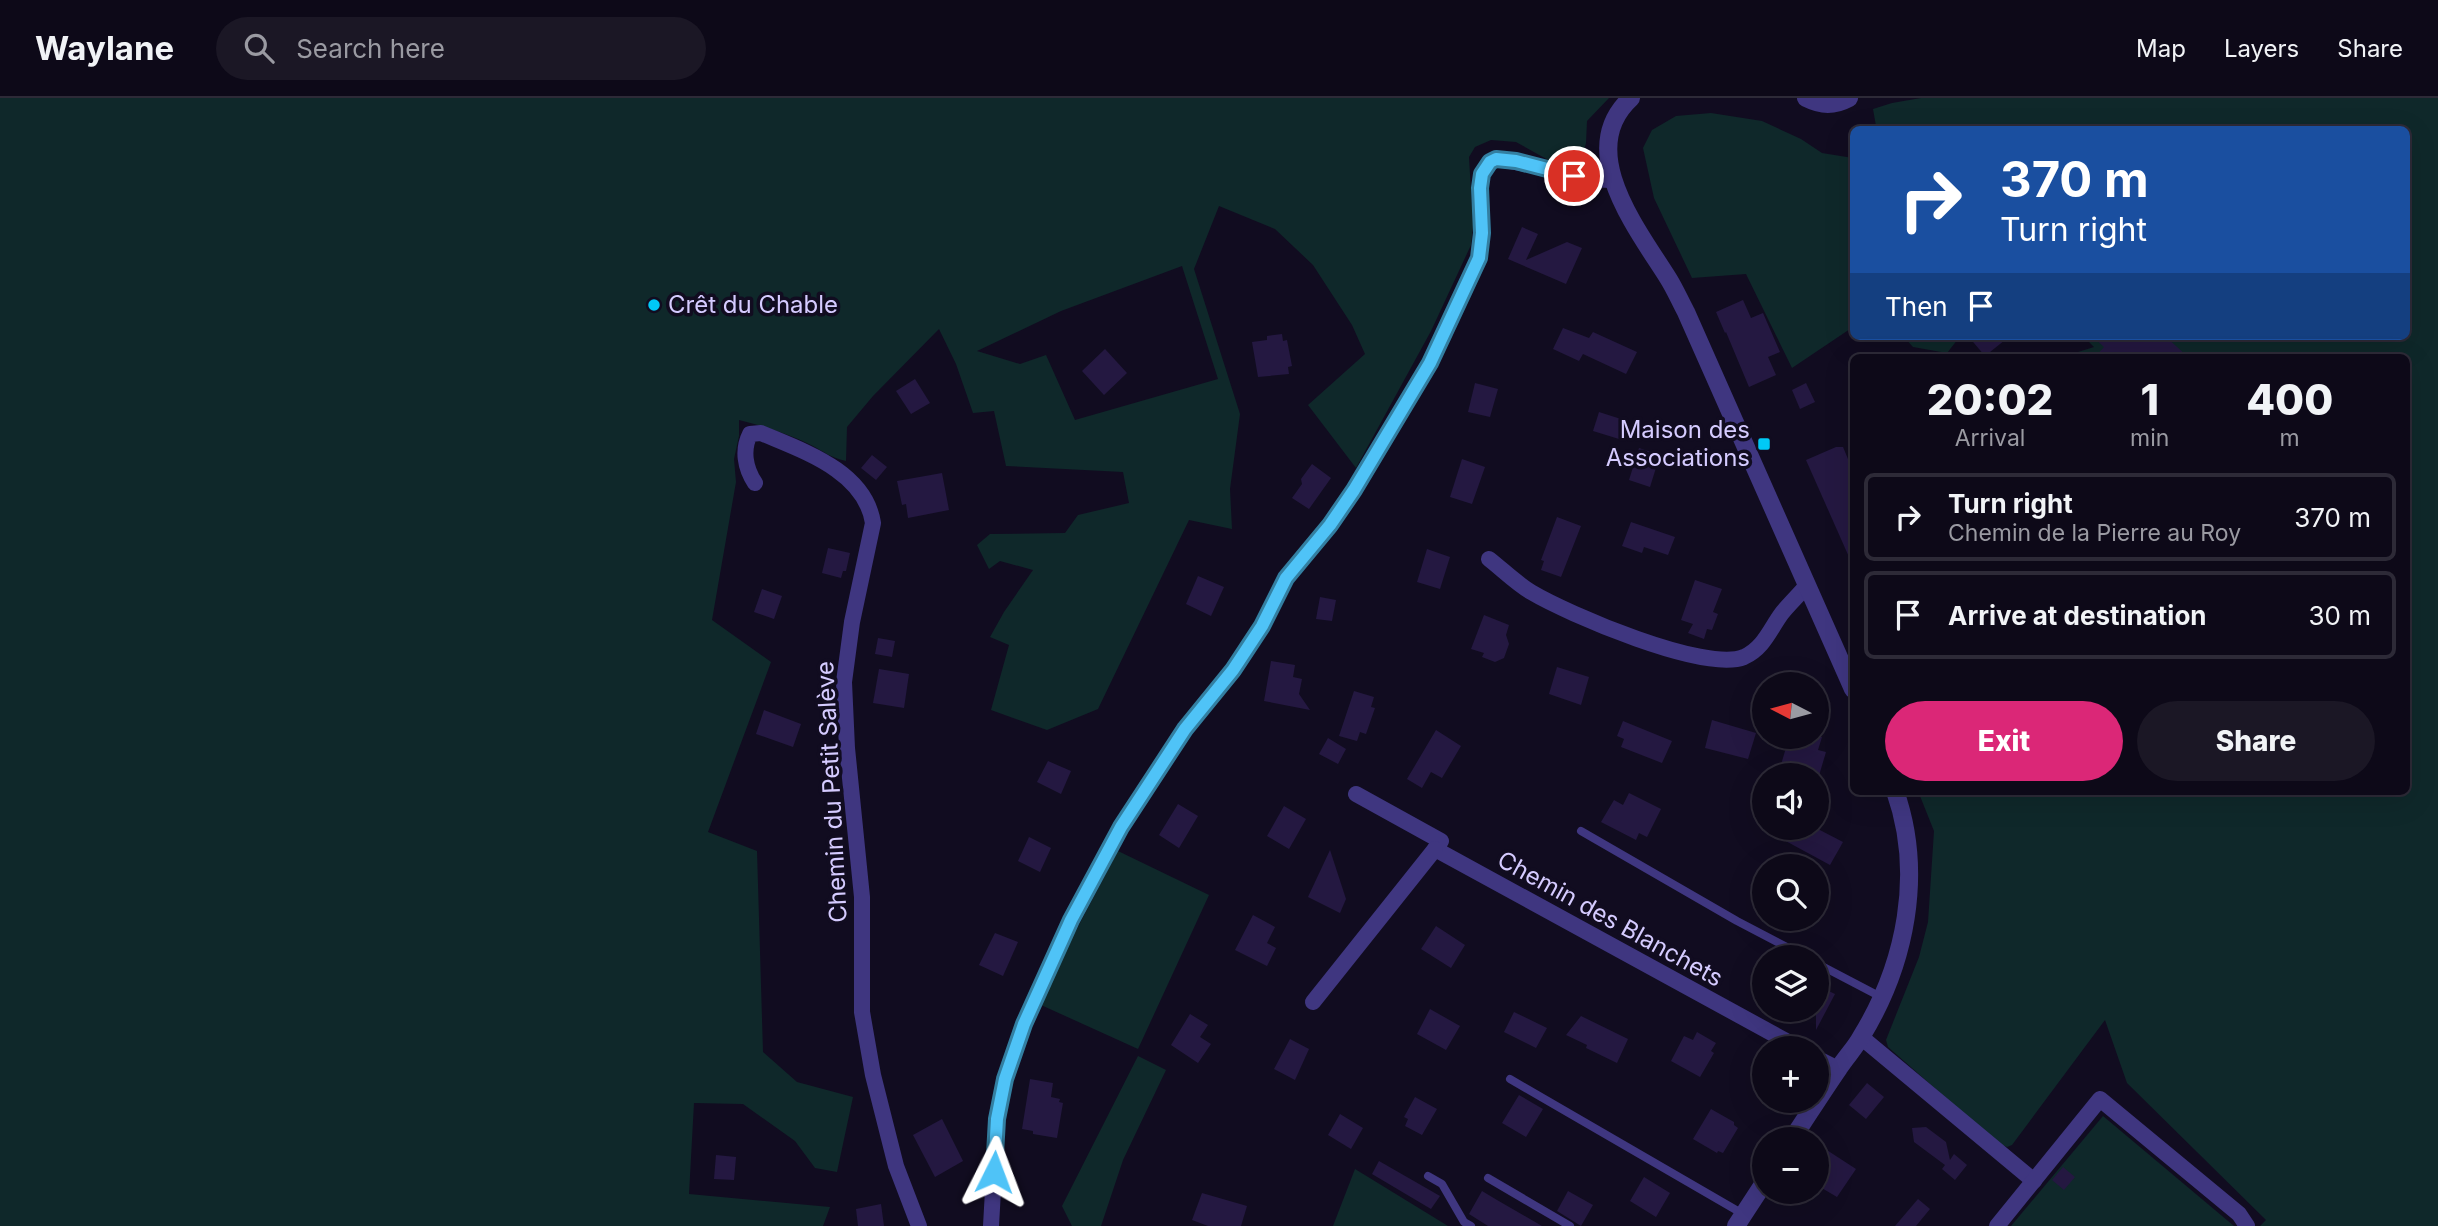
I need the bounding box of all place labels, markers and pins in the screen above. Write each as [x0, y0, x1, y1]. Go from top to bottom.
pin [1544, 146, 1604, 206]
place label: Crêt du Chable [668, 290, 838, 319]
marker: Crêt du Chable [646, 297, 662, 313]
place label: Maison des Associations [1606, 415, 1750, 472]
marker: Maison des Associations [1756, 436, 1772, 452]

